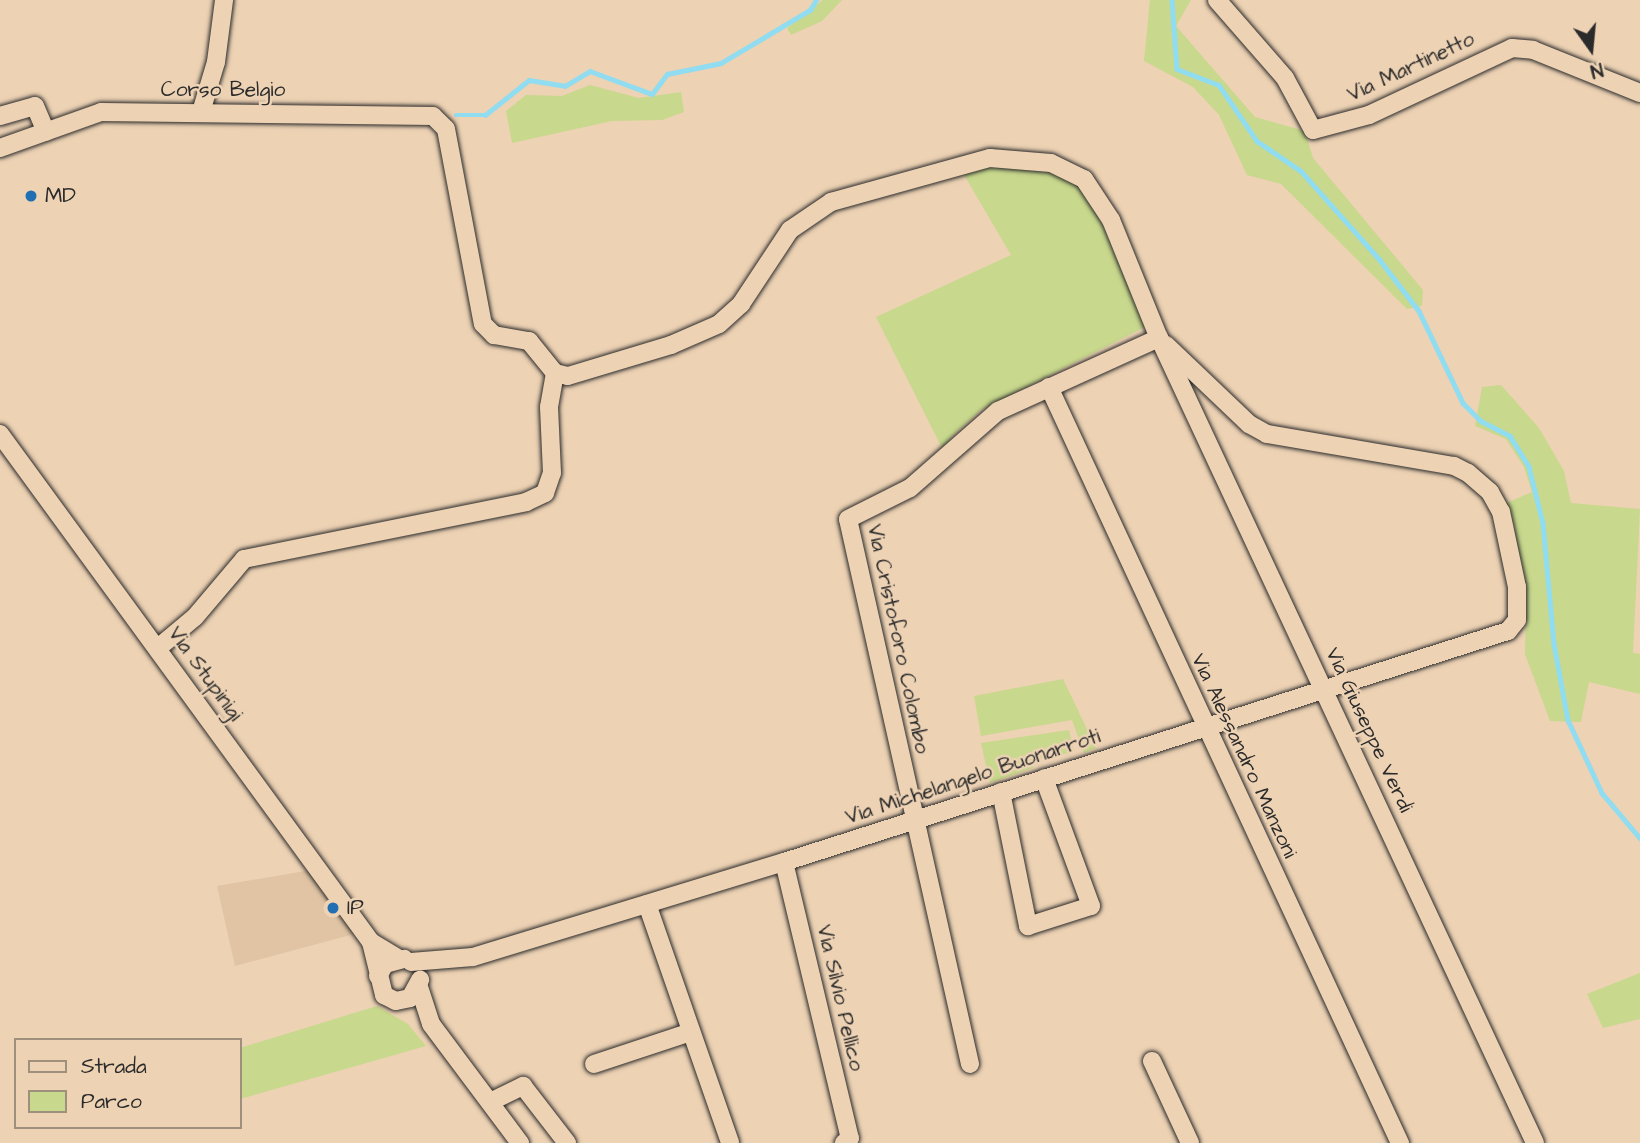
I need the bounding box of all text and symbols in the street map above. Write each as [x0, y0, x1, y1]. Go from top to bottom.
north arrow [1556, 14, 1626, 84]
street label: Via Martinetto [1343, 27, 1479, 107]
text: N [1587, 55, 1606, 84]
street label: Corso Belgio [161, 77, 285, 103]
place label: MD [45, 183, 76, 209]
marker: MD [23, 188, 39, 204]
street label: Via Cristoforo Colombo [861, 522, 935, 756]
street label: Via Stupinigi [162, 622, 248, 726]
street label: Via Giuseppe Verdi [1320, 644, 1418, 816]
street label: Via Alessandro Manzoni [1185, 650, 1303, 862]
street label: Via Michelangelo Buonarroti [842, 724, 1104, 830]
place label: IP [347, 895, 364, 921]
marker: IP [325, 900, 341, 916]
street label: Via Silvio Pellico [811, 922, 869, 1074]
legend [14, 1038, 242, 1129]
text: Strada [81, 1052, 147, 1081]
text: Parco [81, 1087, 142, 1116]

